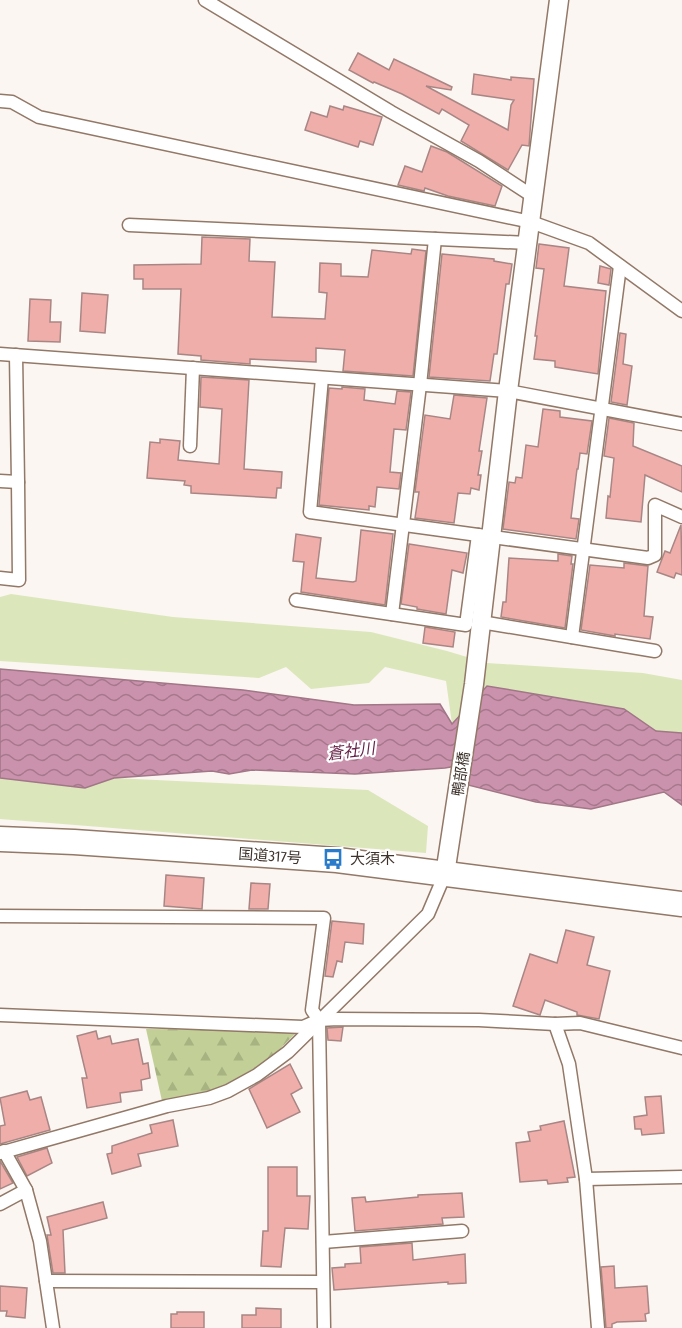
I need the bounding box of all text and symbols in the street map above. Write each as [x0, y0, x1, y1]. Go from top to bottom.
water label: 蒼社川 [326, 738, 378, 763]
street label: 鴨部橋 [449, 750, 473, 798]
street label: 国道317号 [238, 845, 302, 867]
bus stop icon: 大須木 [321, 847, 345, 871]
place label: 大須木 [350, 850, 395, 868]

